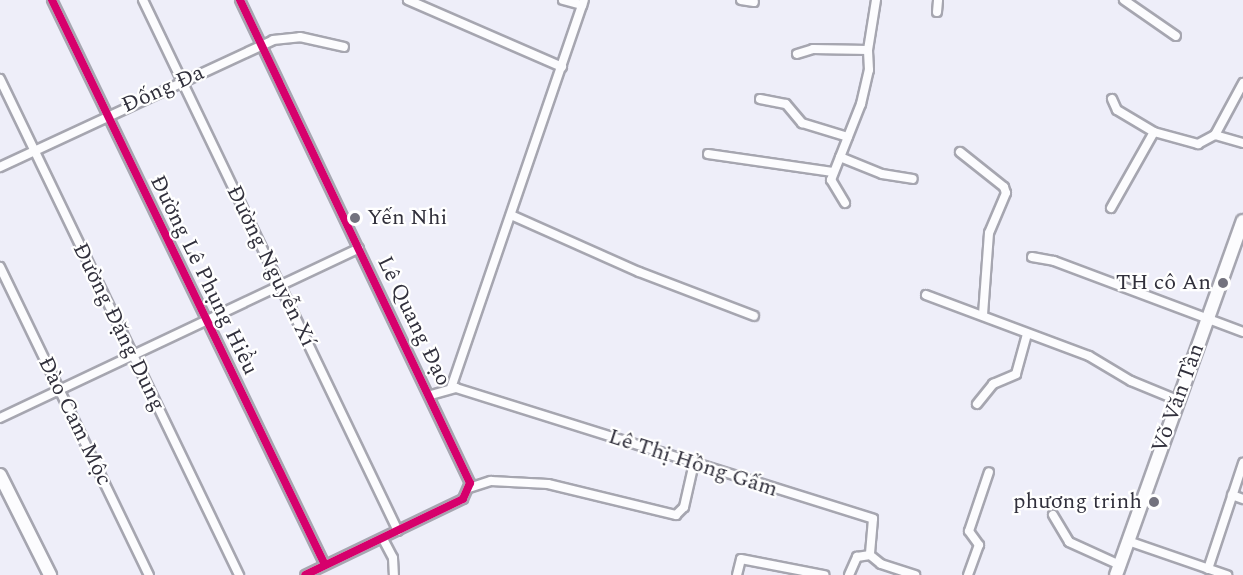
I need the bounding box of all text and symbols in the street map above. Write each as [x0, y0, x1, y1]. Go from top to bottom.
street label: Đống Đa [118, 59, 208, 119]
street label: Đường Lê Phụng Hiểu [144, 171, 264, 379]
street label: Đường Nguyễn Xí [221, 181, 321, 351]
place label: Yến Nhi [367, 205, 447, 231]
marker: Yến Nhi [348, 211, 362, 225]
street label: Đường Đặng Dung [67, 239, 171, 415]
street label: Lê Quang Đạo [371, 252, 457, 390]
place label: TH cô An [1116, 270, 1211, 296]
marker: TH cô An [1216, 276, 1230, 290]
street label: Võ Văn Tần [1146, 340, 1210, 456]
street label: Đào Cam Mộc [32, 352, 118, 490]
street label: Lê Thị Hồng Gấm [605, 423, 781, 503]
place label: phương trinh [1013, 489, 1142, 515]
marker: phương trinh [1147, 495, 1161, 509]

